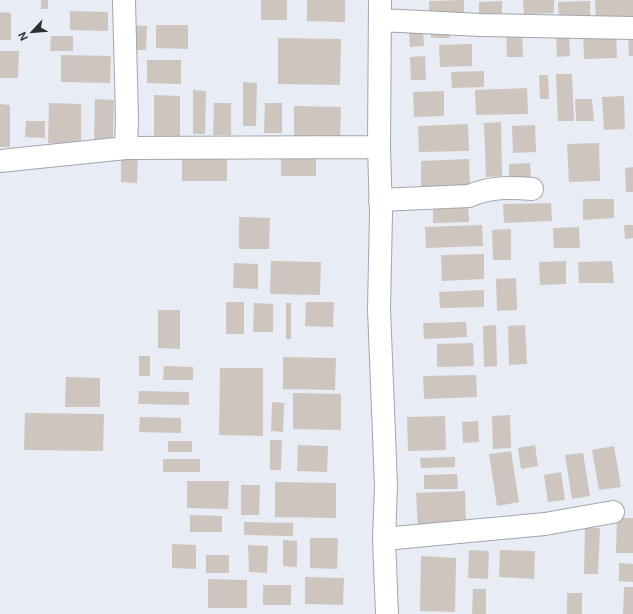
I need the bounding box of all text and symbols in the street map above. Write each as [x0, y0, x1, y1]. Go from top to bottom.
north arrow [12, 12, 52, 52]
text: N [15, 30, 31, 43]

